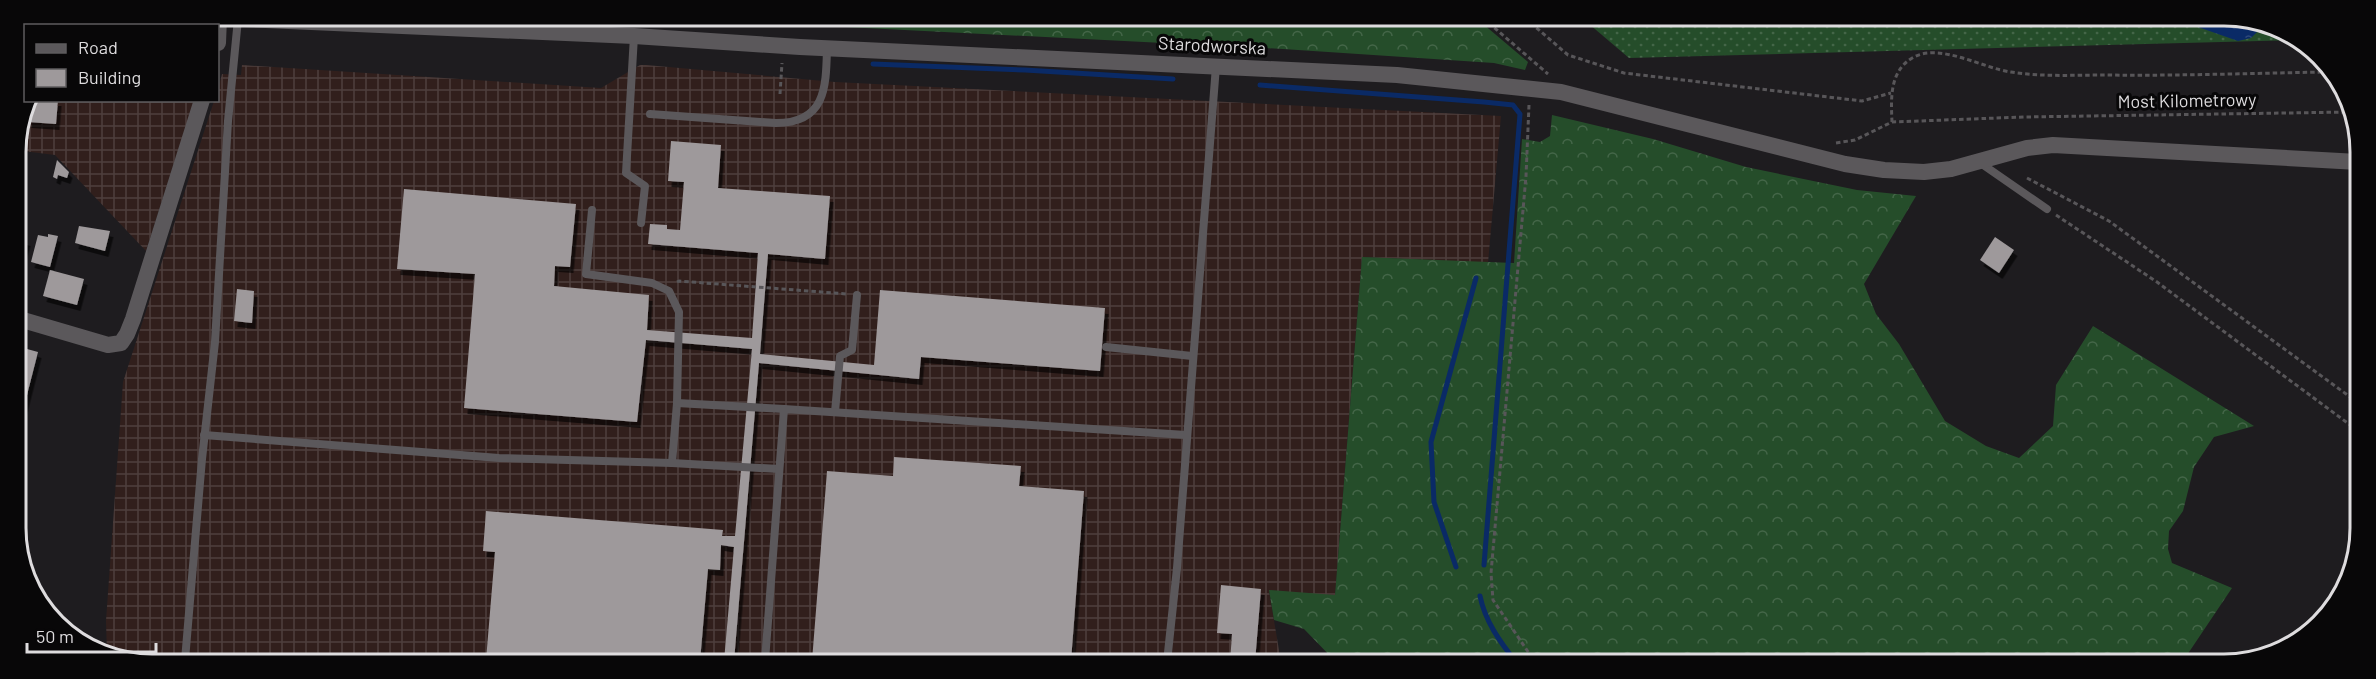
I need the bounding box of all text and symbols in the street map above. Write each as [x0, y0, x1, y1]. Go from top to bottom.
legend [24, 24, 219, 102]
street label: Starodworska [1158, 31, 1267, 59]
text: Road [78, 36, 118, 58]
text: Building [78, 66, 141, 88]
street label: Most Kilometrowy [2117, 88, 2257, 112]
scale bar [27, 616, 156, 654]
text: 50 m [36, 625, 74, 647]

